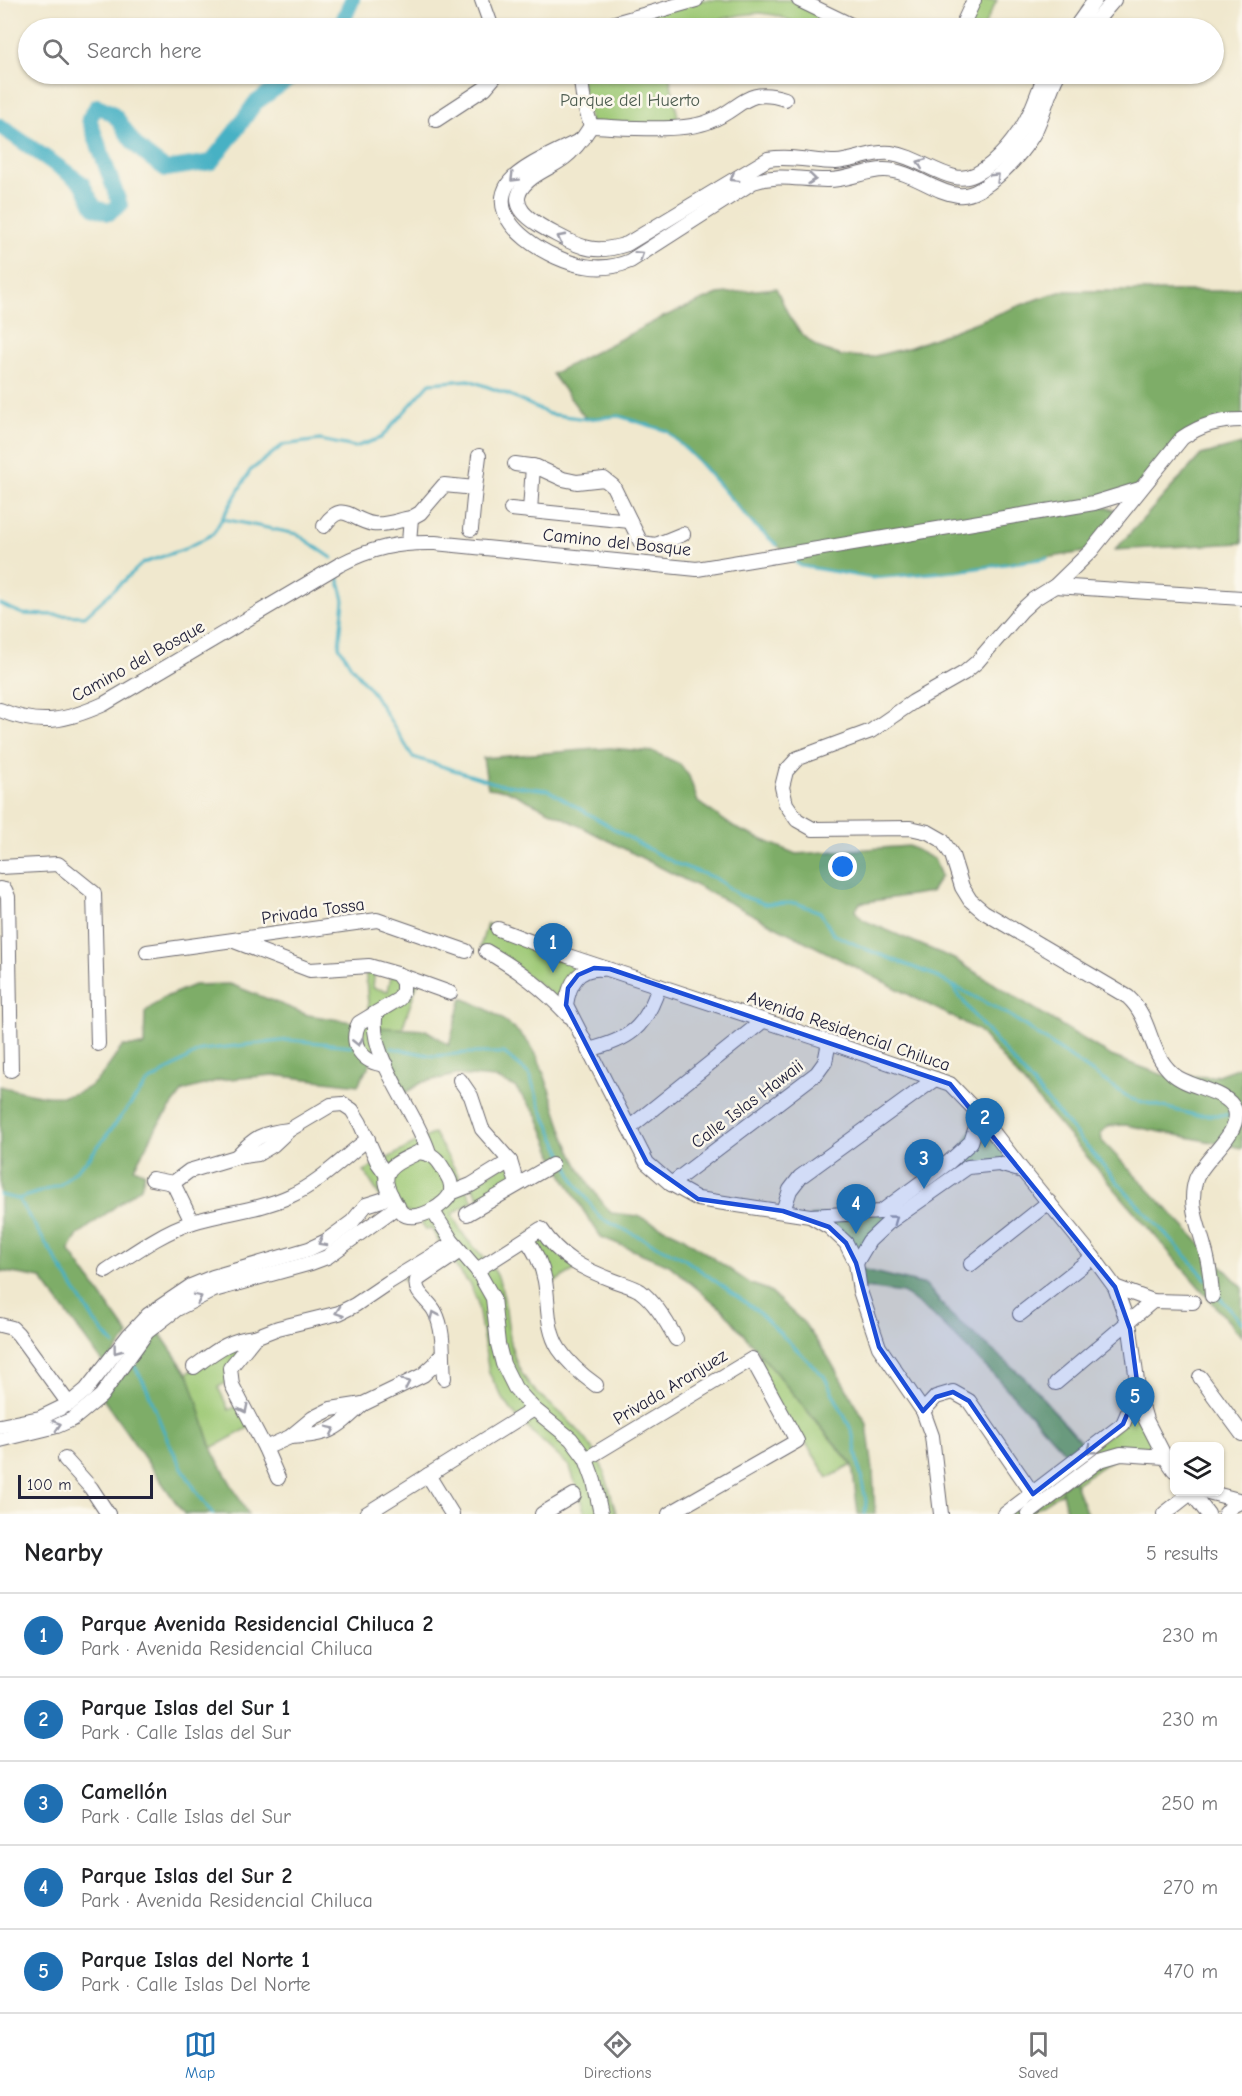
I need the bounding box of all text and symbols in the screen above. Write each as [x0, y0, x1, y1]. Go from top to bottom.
search box [18, 18, 1224, 84]
icon: search [39, 35, 72, 68]
text: Search here [87, 38, 202, 64]
park label: Parque del Huerto [560, 90, 700, 111]
one-way arrow [916, 158, 927, 170]
one-way arrow [730, 170, 740, 182]
one-way arrow [510, 172, 521, 182]
one-way arrow [808, 172, 817, 185]
one-way arrow [988, 173, 999, 184]
one-way arrow [557, 234, 568, 245]
one-way arrow [633, 251, 644, 262]
street label: Camino del Bosque [542, 524, 692, 561]
street label: Camino del Bosque [68, 616, 208, 707]
your location [828, 852, 857, 881]
street label: Privada Tossa [260, 894, 366, 929]
pin: 1 [534, 924, 572, 973]
street label: Avenida Residencial Chiluca [745, 987, 953, 1076]
one-way arrow [351, 1037, 364, 1047]
street label: Calle Islas Hawaii [687, 1055, 807, 1153]
pin: 2 [966, 1098, 1004, 1148]
pin: 3 [904, 1140, 944, 1189]
pin: 4 [836, 1184, 876, 1234]
one-way arrow [887, 1216, 898, 1227]
one-way arrow [318, 1235, 328, 1246]
one-way arrow [192, 1293, 203, 1305]
one-way arrow [334, 1304, 345, 1317]
one-way arrow [430, 1310, 442, 1321]
one-way arrow [114, 1343, 125, 1354]
street label: Privada Aranjuez [609, 1345, 731, 1430]
pin: 5 [1116, 1378, 1154, 1427]
one-way arrow [399, 1379, 410, 1391]
one-way arrow [237, 1402, 248, 1413]
one-way arrow [51, 1420, 62, 1433]
one-way arrow [324, 1426, 335, 1438]
one-way arrow [1086, 1442, 1097, 1453]
map controls [1170, 1442, 1224, 1496]
button: layers [1170, 1442, 1224, 1496]
scale bar [18, 1472, 153, 1500]
text: 100 m [27, 1476, 71, 1494]
text: Nearby [24, 1538, 103, 1568]
text: 5 results [1146, 1542, 1218, 1565]
text: Parque Avenida Residencial Chiluca 2 [81, 1611, 433, 1637]
text: 1 [40, 1624, 47, 1647]
text: 230 m [1162, 1624, 1218, 1647]
text: Park · Avenida Residencial Chiluca [81, 1637, 373, 1660]
text: Parque Islas del Sur 1 [81, 1695, 290, 1721]
text: 2 [39, 1708, 48, 1731]
text: 230 m [1162, 1708, 1218, 1731]
text: Park · Calle Islas del Sur [81, 1721, 291, 1744]
text: Camellón [81, 1779, 167, 1805]
text: 3 [39, 1792, 48, 1815]
text: 250 m [1161, 1792, 1218, 1815]
text: Park · Calle Islas del Sur [81, 1805, 291, 1828]
text: Parque Islas del Sur 2 [81, 1863, 292, 1889]
text: 4 [39, 1876, 48, 1899]
text: 270 m [1163, 1876, 1218, 1899]
text: Park · Avenida Residencial Chiluca [81, 1889, 373, 1912]
text: Parque Islas del Norte 1 [81, 1947, 310, 1973]
text: 5 [38, 1960, 49, 1983]
text: 470 m [1163, 1960, 1218, 1983]
text: Park · Calle Islas Del Norte [81, 1973, 311, 1996]
tab: Map [184, 2028, 217, 2082]
tab: Directions [584, 2028, 651, 2082]
tab: Saved [1018, 2028, 1058, 2082]

